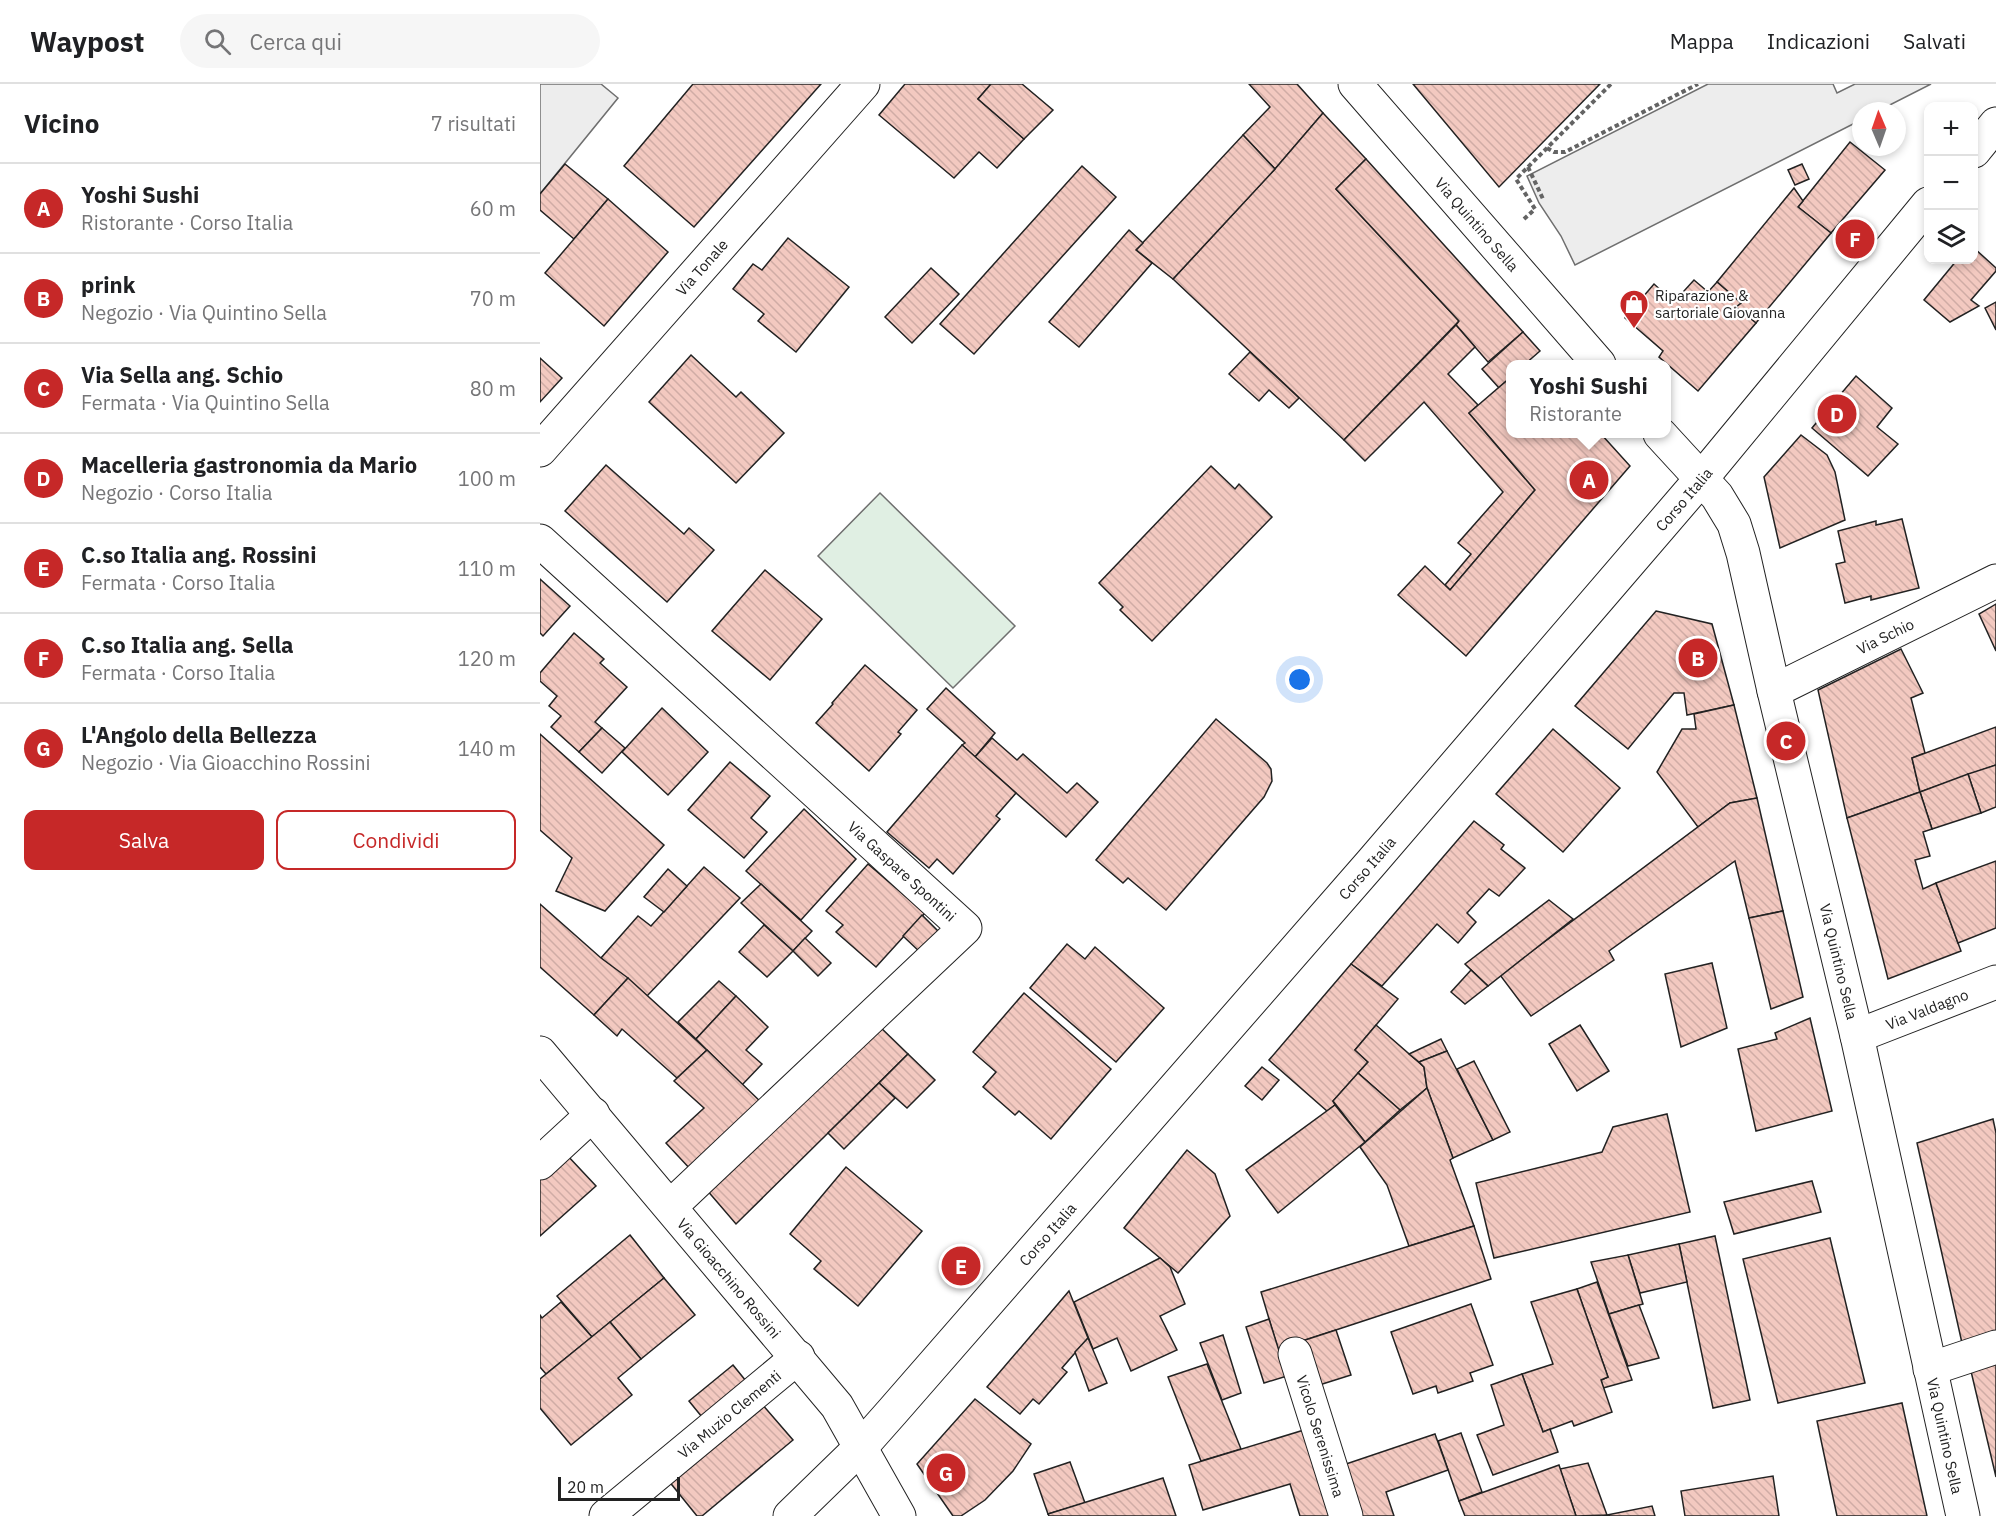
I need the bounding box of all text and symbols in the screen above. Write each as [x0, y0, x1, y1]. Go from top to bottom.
search box [180, 14, 600, 68]
text: Waypost [30, 23, 144, 60]
icon: search [201, 25, 234, 58]
text: Cerca qui [249, 27, 342, 56]
text: Mappa [1670, 27, 1734, 55]
text: Indicazioni [1767, 27, 1870, 55]
text: Salvati [1903, 27, 1966, 55]
north arrow [1852, 102, 1906, 156]
map controls [1924, 102, 1978, 264]
button: + [1924, 102, 1978, 156]
text: Vicino [24, 106, 99, 140]
text: 7 risultati [431, 110, 516, 137]
button: − [1924, 156, 1978, 210]
street label: Via Quintino Sella [1431, 173, 1523, 275]
text: Yoshi Sushi [81, 180, 199, 209]
text: A [37, 195, 50, 222]
text: 60 m [470, 195, 516, 222]
text: Ristorante · Corso Italia [81, 209, 293, 236]
button: layers [1924, 210, 1978, 264]
pin: F [1836, 216, 1874, 262]
street label: Via Tonale [671, 235, 732, 299]
text: prink [81, 270, 135, 299]
text: B [37, 285, 50, 312]
text: 70 m [470, 285, 516, 312]
place label: Riparazione & sartoriale Giovanna [1655, 286, 1785, 322]
shop icon: Riparazione & sartoriale Giovanna [1618, 288, 1650, 330]
text: Negozio · Via Quintino Sella [81, 299, 327, 326]
text: Via Sella ang. Schio [81, 360, 283, 389]
popup [1506, 360, 1671, 438]
text: Yoshi Sushi [1529, 371, 1648, 400]
text: C [37, 375, 50, 402]
text: 80 m [470, 375, 516, 402]
text: Fermata · Via Quintino Sella [81, 389, 330, 416]
pin: D [1818, 392, 1856, 436]
text: Ristorante [1529, 400, 1622, 427]
text: Macelleria gastronomia da Mario [81, 450, 417, 479]
pin: A [1570, 458, 1608, 502]
street label: Corso Italia [1651, 464, 1716, 535]
text: D [37, 465, 50, 492]
text: 100 m [458, 465, 516, 492]
text: Negozio · Corso Italia [81, 479, 273, 506]
text: C.so Italia ang. Rossini [81, 540, 317, 569]
text: E [37, 555, 50, 582]
text: 110 m [458, 555, 516, 582]
text: Fermata · Corso Italia [81, 569, 275, 596]
street label: Via Schio [1853, 614, 1917, 658]
text: C.so Italia ang. Sella [81, 630, 294, 659]
pin: B [1678, 636, 1718, 680]
text: F [38, 645, 49, 672]
text: 120 m [458, 645, 516, 672]
text: Fermata · Corso Italia [81, 659, 275, 686]
your location [1285, 665, 1314, 694]
pin: C [1766, 718, 1806, 764]
text: L'Angolo della Bellezza [81, 720, 317, 749]
text: G [36, 735, 51, 762]
text: 140 m [458, 735, 516, 762]
text: Negozio · Via Gioacchino Rossini [81, 749, 371, 776]
button: Salva [24, 810, 264, 870]
button: Condividi [276, 810, 516, 870]
street label: Via Gaspare Spontini [844, 817, 960, 925]
street label: Corso Italia [1334, 832, 1399, 903]
street label: Via Quintino Sella [1816, 902, 1862, 1021]
street label: Via Valdagno [1883, 984, 1971, 1033]
street label: Corso Italia [1015, 1198, 1080, 1270]
street label: Via Gioacchino Rossini [673, 1214, 785, 1342]
pin: E [942, 1244, 980, 1288]
street label: Via Muzio Clementi [674, 1366, 785, 1462]
street label: Vicolo Serenissima [1293, 1373, 1349, 1500]
street label: Via Quintino Sella [1923, 1376, 1967, 1496]
pin: G [926, 1450, 966, 1496]
scale bar [558, 1474, 680, 1502]
text: 20 m [567, 1477, 604, 1497]

